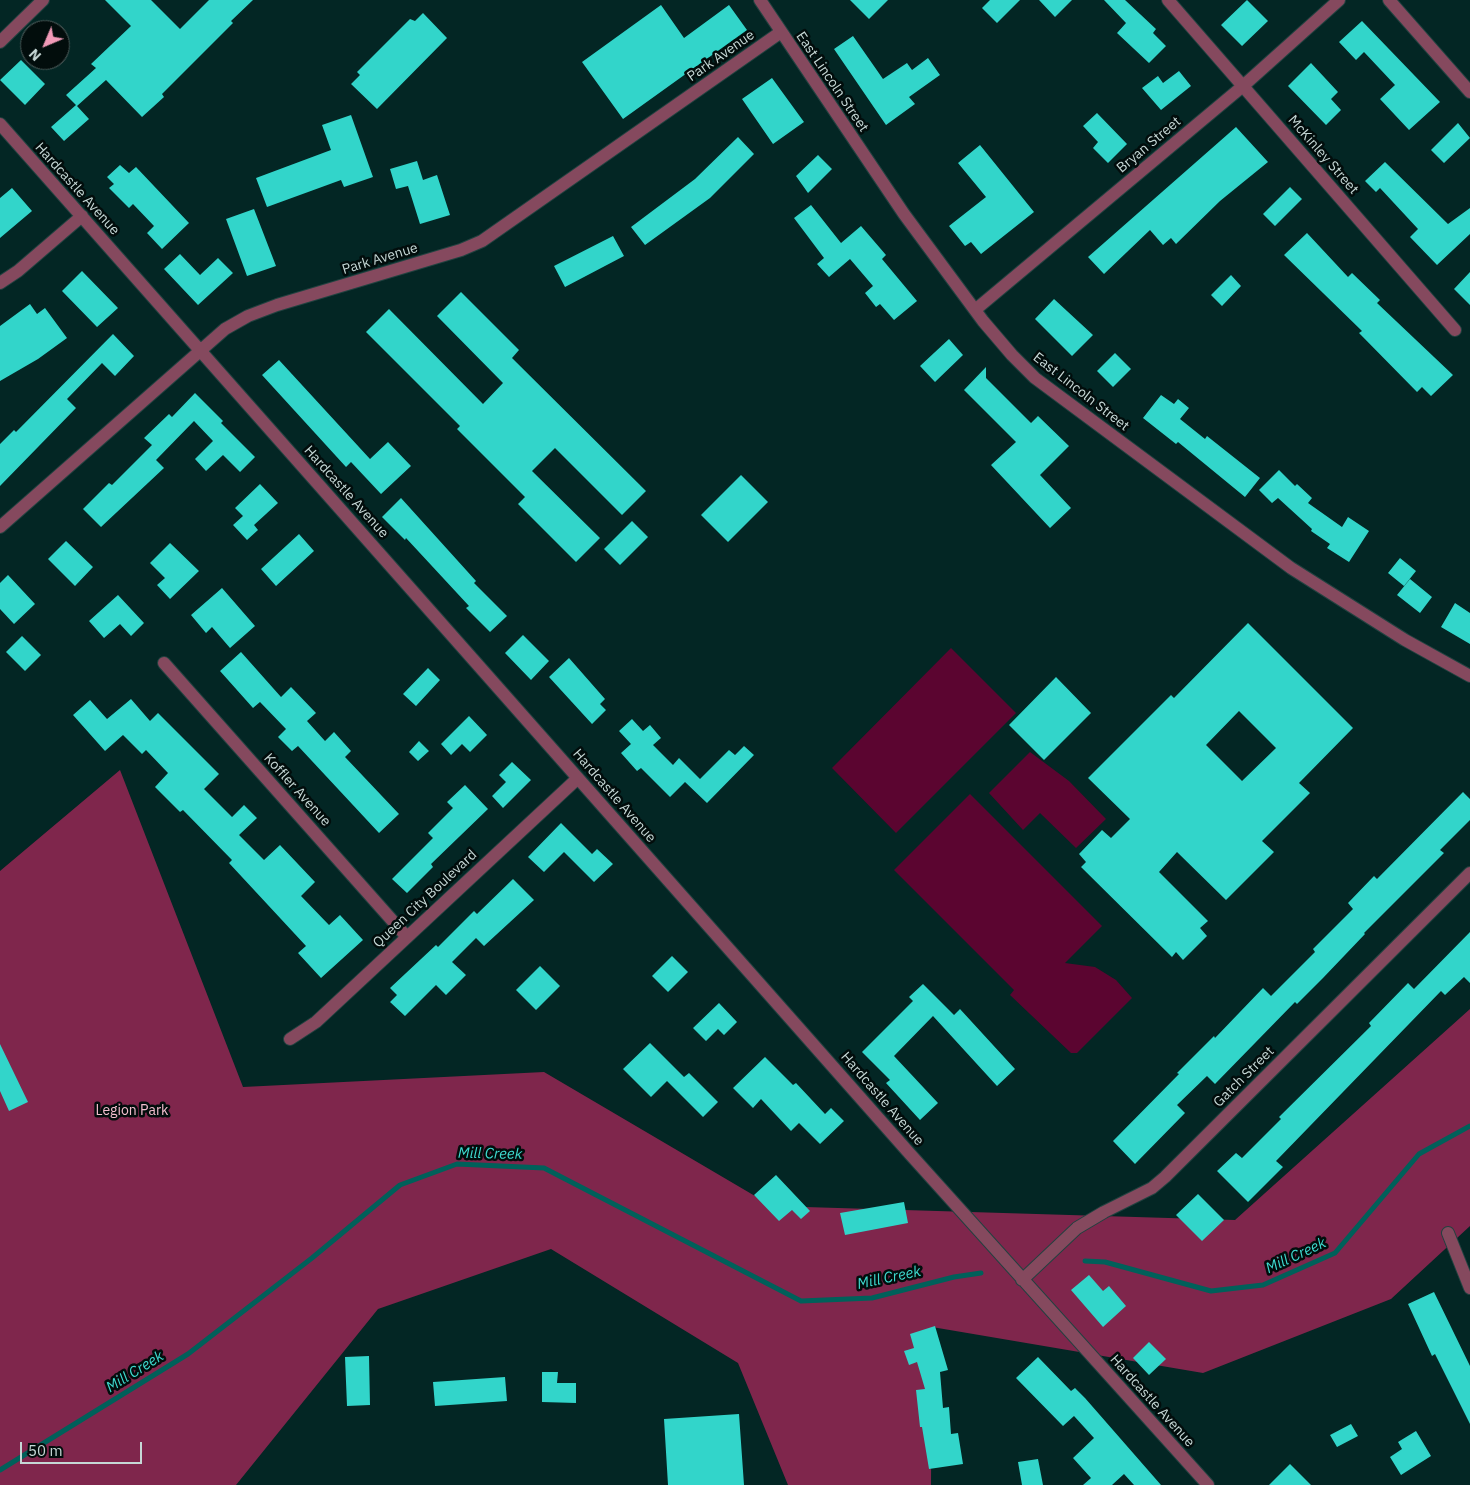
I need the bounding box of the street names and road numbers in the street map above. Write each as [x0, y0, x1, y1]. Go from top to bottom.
street label: Park Avenue [684, 27, 758, 85]
street label: East Lincoln Street [792, 29, 872, 135]
street label: McKinley Street [1284, 112, 1362, 198]
street label: Bryan Street [1114, 113, 1184, 177]
street label: Hardcastle Avenue [31, 139, 123, 239]
street label: Park Avenue [340, 240, 420, 278]
street label: East Lincoln Street [1030, 349, 1132, 435]
street label: Hardcastle Avenue [300, 442, 392, 542]
street label: Hardcastle Avenue [569, 746, 659, 846]
street label: Koffler Avenue [260, 750, 334, 830]
street label: Queen City Boulevard [370, 847, 480, 951]
street label: Gatch Street [1210, 1043, 1278, 1111]
street label: Hardcastle Avenue [837, 1049, 927, 1149]
street label: Hardcastle Avenue [1106, 1351, 1198, 1451]

